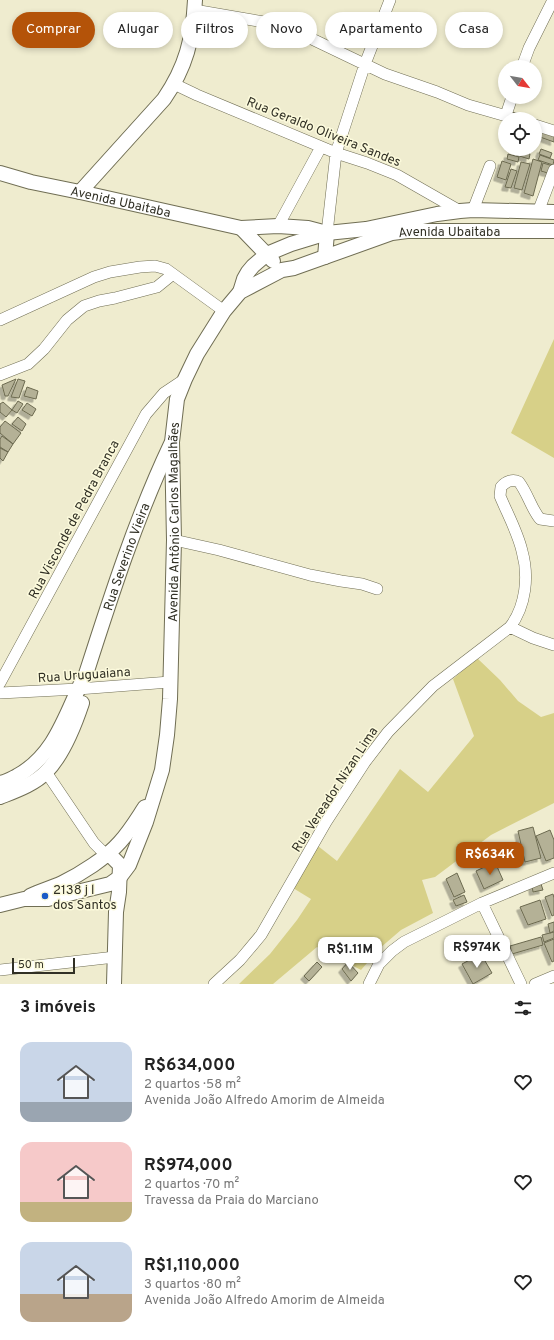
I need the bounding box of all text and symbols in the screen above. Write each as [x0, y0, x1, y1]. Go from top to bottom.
chip: Comprar [12, 12, 95, 48]
chip: Alugar [103, 12, 173, 48]
chip: Filtros [181, 12, 248, 48]
chip: Novo [256, 12, 317, 48]
chip: Apartamento [325, 12, 437, 48]
chip: Casa [445, 12, 503, 48]
north arrow [498, 60, 542, 104]
map controls [498, 60, 542, 156]
street label: Rua Geraldo Oliveira Sandes [244, 95, 403, 171]
button: locate [498, 112, 542, 156]
street label: Avenida Ubaitaba [69, 184, 172, 222]
street label: Avenida Ubaitaba [397, 225, 500, 242]
street label: Avenida Antônio Carlos Magalhães [166, 421, 184, 622]
street label: Rua Visconde de Pedra Branca [26, 438, 123, 602]
street label: Rua Severino Vieira [101, 501, 154, 613]
street label: Rua Uruguaiana [37, 665, 131, 687]
street label: Rua Vereador Nizan Lima [289, 725, 382, 856]
pin: R$634K [457, 842, 523, 876]
text: R$634K [465, 847, 515, 863]
place label: 2138 j l dos Santos [53, 883, 117, 914]
marker: 2138 j l dos Santos [40, 891, 50, 901]
pin: R$974K [444, 935, 510, 969]
pin: R$1.11M [313, 937, 387, 971]
text: R$974K [453, 940, 501, 956]
text: R$1.11M [327, 942, 373, 958]
scale bar [12, 956, 75, 975]
text: 50 m [18, 958, 44, 972]
text: 3 imóveis [20, 997, 96, 1019]
icon: filters [512, 997, 534, 1019]
text: R$634,000 [144, 1055, 235, 1077]
icon: home [52, 1058, 100, 1106]
icon: heart [512, 1071, 534, 1093]
text: 2 quartos · 58 m² [144, 1077, 241, 1093]
text: Avenida João Alfredo Amorim de Almeida [144, 1093, 385, 1109]
text: R$974,000 [144, 1155, 233, 1177]
icon: home [52, 1158, 100, 1206]
icon: heart [512, 1171, 534, 1193]
text: 2 quartos · 70 m² [144, 1177, 239, 1193]
text: Travessa da Praia do Marciano [144, 1193, 319, 1209]
text: R$1,110,000 [144, 1255, 240, 1277]
icon: home [52, 1258, 100, 1306]
icon: heart [512, 1271, 534, 1293]
text: 3 quartos · 80 m² [144, 1277, 241, 1293]
text: Avenida João Alfredo Amorim de Almeida [144, 1293, 385, 1309]

